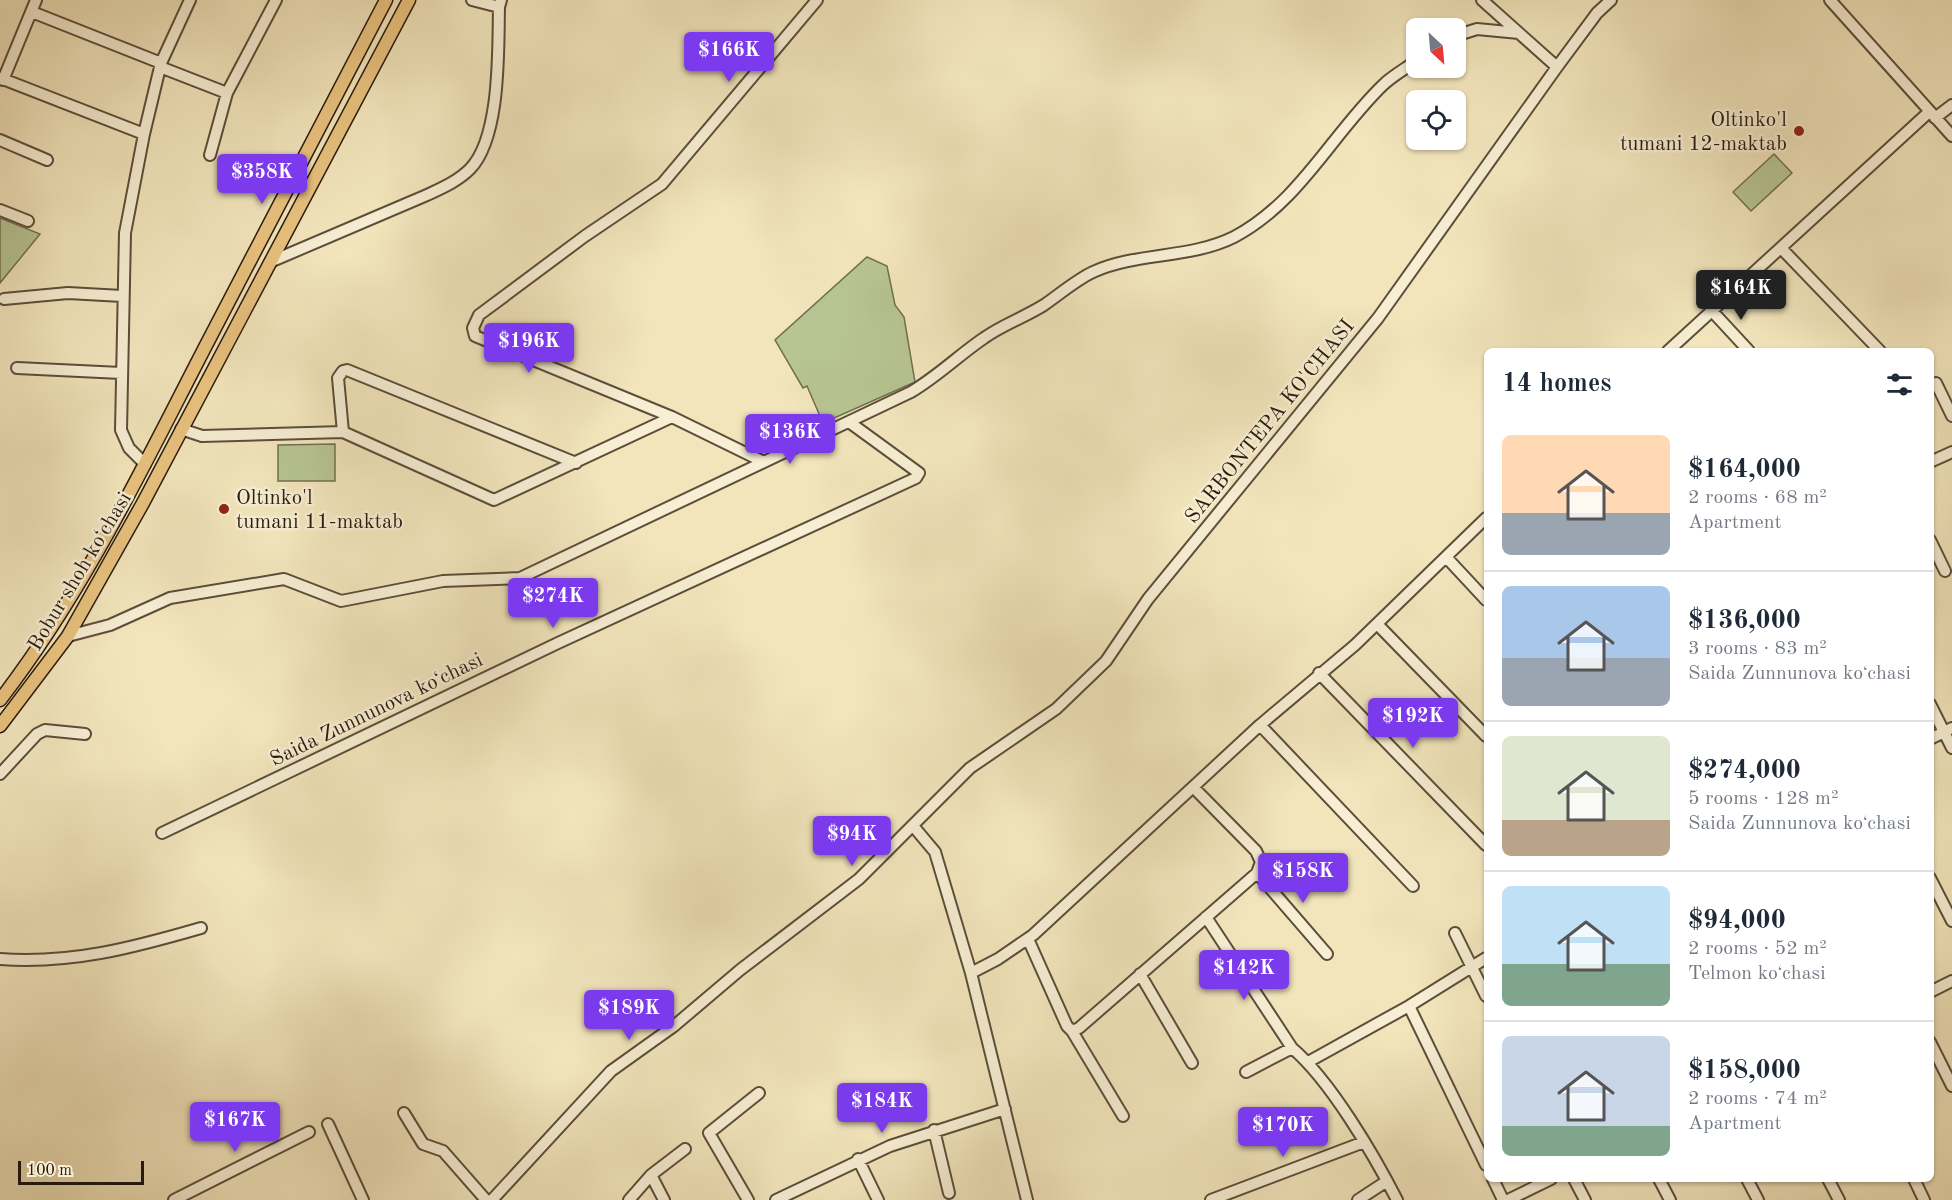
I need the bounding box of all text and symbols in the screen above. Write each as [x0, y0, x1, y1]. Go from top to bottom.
north arrow [1406, 18, 1466, 78]
map controls [1406, 18, 1466, 150]
pin: $166K [687, 32, 771, 83]
text: $166K [698, 41, 760, 61]
button: locate [1406, 90, 1466, 150]
place label: Oltinko'l tumani 12-maktab [1620, 110, 1787, 155]
marker: Oltinko'l tumani 12-maktab [1792, 124, 1806, 138]
pin: $358K [220, 154, 304, 205]
text: $358K [231, 163, 293, 183]
pin: $164K [1699, 270, 1783, 321]
text: $164K [1710, 279, 1772, 299]
street label: SARBONTEPA KO'CHASI [1181, 316, 1359, 528]
pin: $196K [487, 323, 571, 374]
text: $196K [498, 332, 560, 352]
icon: filters [1883, 368, 1916, 401]
text: 14 homes [1502, 371, 1611, 397]
pin: $136K [748, 414, 832, 465]
text: $136K [759, 423, 821, 443]
text: $164,000 [1688, 457, 1801, 483]
icon: home [1550, 459, 1622, 531]
place label: Oltinko'l tumani 11-maktab [236, 488, 403, 533]
text: 2 rooms · 68 m² [1688, 488, 1827, 508]
street label: Bobur shoh koʻchasi [25, 489, 136, 655]
marker: Oltinko'l tumani 11-maktab [217, 502, 231, 516]
text: Apartment [1688, 513, 1782, 533]
pin: $274K [511, 578, 595, 629]
text: $274K [522, 587, 584, 607]
text: $136,000 [1688, 608, 1801, 634]
icon: home [1550, 610, 1622, 682]
text: 3 rooms · 83 m² [1688, 639, 1827, 659]
street label: Saida Zunnunova koʻchasi [267, 650, 486, 771]
text: Saida Zunnunova koʻchasi [1688, 664, 1911, 684]
pin: $192K [1371, 698, 1455, 749]
text: $192K [1382, 707, 1444, 727]
text: $274,000 [1688, 758, 1801, 784]
icon: home [1550, 760, 1622, 832]
text: 5 rooms · 128 m² [1688, 789, 1838, 809]
text: Saida Zunnunova koʻchasi [1688, 814, 1911, 834]
pin: $94K [816, 816, 888, 867]
text: $94K [827, 825, 877, 845]
pin: $158K [1261, 853, 1345, 904]
text: $158K [1272, 862, 1334, 882]
text: $94,000 [1688, 908, 1786, 934]
icon: home [1550, 910, 1622, 982]
text: 2 rooms · 52 m² [1688, 939, 1827, 959]
pin: $142K [1202, 950, 1286, 1001]
text: $142K [1213, 959, 1275, 979]
text: Telmon koʻchasi [1688, 964, 1826, 984]
pin: $189K [587, 990, 671, 1041]
text: $189K [598, 999, 660, 1019]
text: $158,000 [1688, 1058, 1801, 1084]
icon: home [1550, 1060, 1622, 1132]
pin: $184K [840, 1083, 924, 1134]
text: 2 rooms · 74 m² [1688, 1089, 1827, 1109]
text: $184K [851, 1092, 913, 1112]
pin: $167K [193, 1102, 277, 1153]
pin: $170K [1241, 1107, 1325, 1158]
text: $167K [204, 1111, 266, 1131]
text: Apartment [1688, 1114, 1782, 1134]
text: $170K [1252, 1116, 1314, 1136]
scale bar [18, 1158, 144, 1186]
text: 100 m [27, 1163, 72, 1179]

